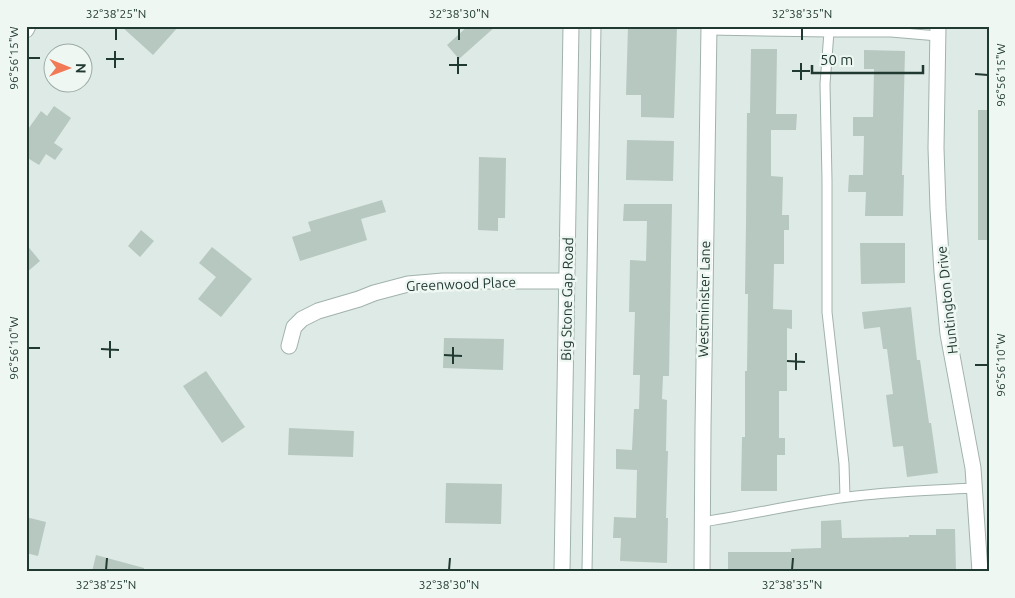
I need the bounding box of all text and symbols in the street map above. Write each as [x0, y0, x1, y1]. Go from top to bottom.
text: 32°38'25"N [86, 7, 146, 20]
text: 32°38'30"N [429, 7, 489, 20]
text: 32°38'35"N [772, 7, 832, 20]
text: 96°56'15"W [7, 26, 20, 90]
north arrow [42, 42, 92, 92]
scale bar [812, 42, 924, 74]
text: 96°56'15"W [994, 43, 1007, 107]
text: 50 m [820, 51, 853, 68]
text: N [73, 63, 89, 74]
street label: Big Stone Gap Road [558, 237, 576, 361]
street label: Westminister Lane [695, 240, 713, 358]
street label: Huntington Drive [933, 245, 961, 355]
street label: Greenwood Place [406, 274, 516, 294]
text: 96°56'10"W [7, 316, 20, 380]
text: 96°56'10"W [994, 333, 1007, 397]
text: 32°38'25"N [76, 578, 136, 591]
text: 32°38'30"N [419, 578, 479, 591]
text: 32°38'35"N [762, 578, 822, 591]

